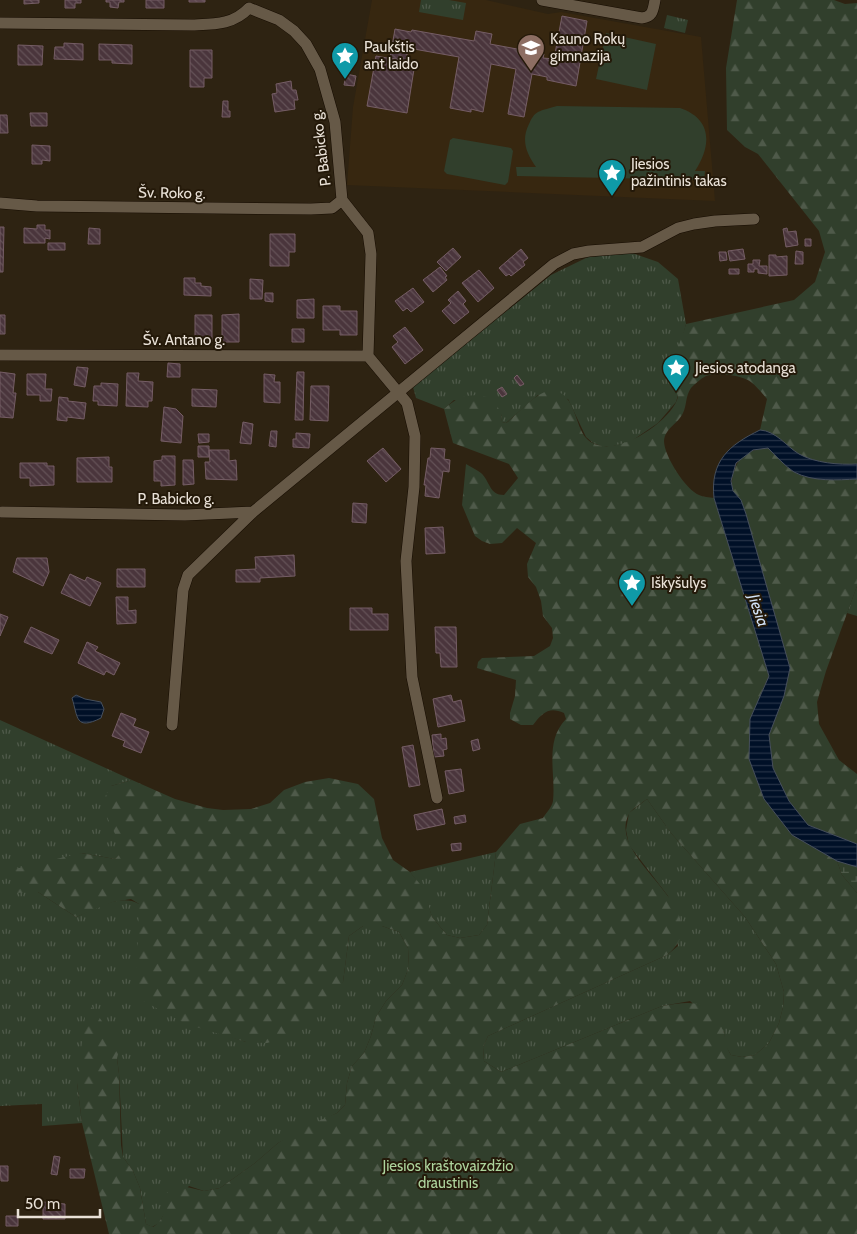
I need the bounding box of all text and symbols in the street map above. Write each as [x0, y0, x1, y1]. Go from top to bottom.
place label: Kauno Rokų gimnazija [550, 30, 625, 65]
school or university icon: Kauno Rokų gimnazija [516, 33, 546, 72]
place label: Paukštis ant laido [364, 38, 418, 73]
place icon: Paukštis ant laido [330, 41, 360, 80]
street label: P. Babicko g. [307, 109, 335, 187]
place label: Jiesios pažintinis takas [630, 155, 727, 190]
place icon: Jiesios pažintinis takas [597, 158, 627, 197]
street label: Šv. Roko g. [138, 182, 206, 203]
street label: Šv. Antano g. [143, 330, 225, 349]
place icon: Jiesios atodanga [661, 353, 691, 392]
place label: Jiesios atodanga [694, 359, 796, 377]
street label: P. Babicko g. [138, 490, 214, 508]
place icon: Iškyšulys [617, 568, 647, 607]
place label: Iškyšulys [651, 574, 706, 592]
water label: Jiesia [743, 590, 773, 629]
park label: Jiesios kraštovaizdžio draustinis [381, 1157, 514, 1192]
scale bar [18, 1186, 100, 1218]
text: 50 m [25, 1195, 60, 1213]

